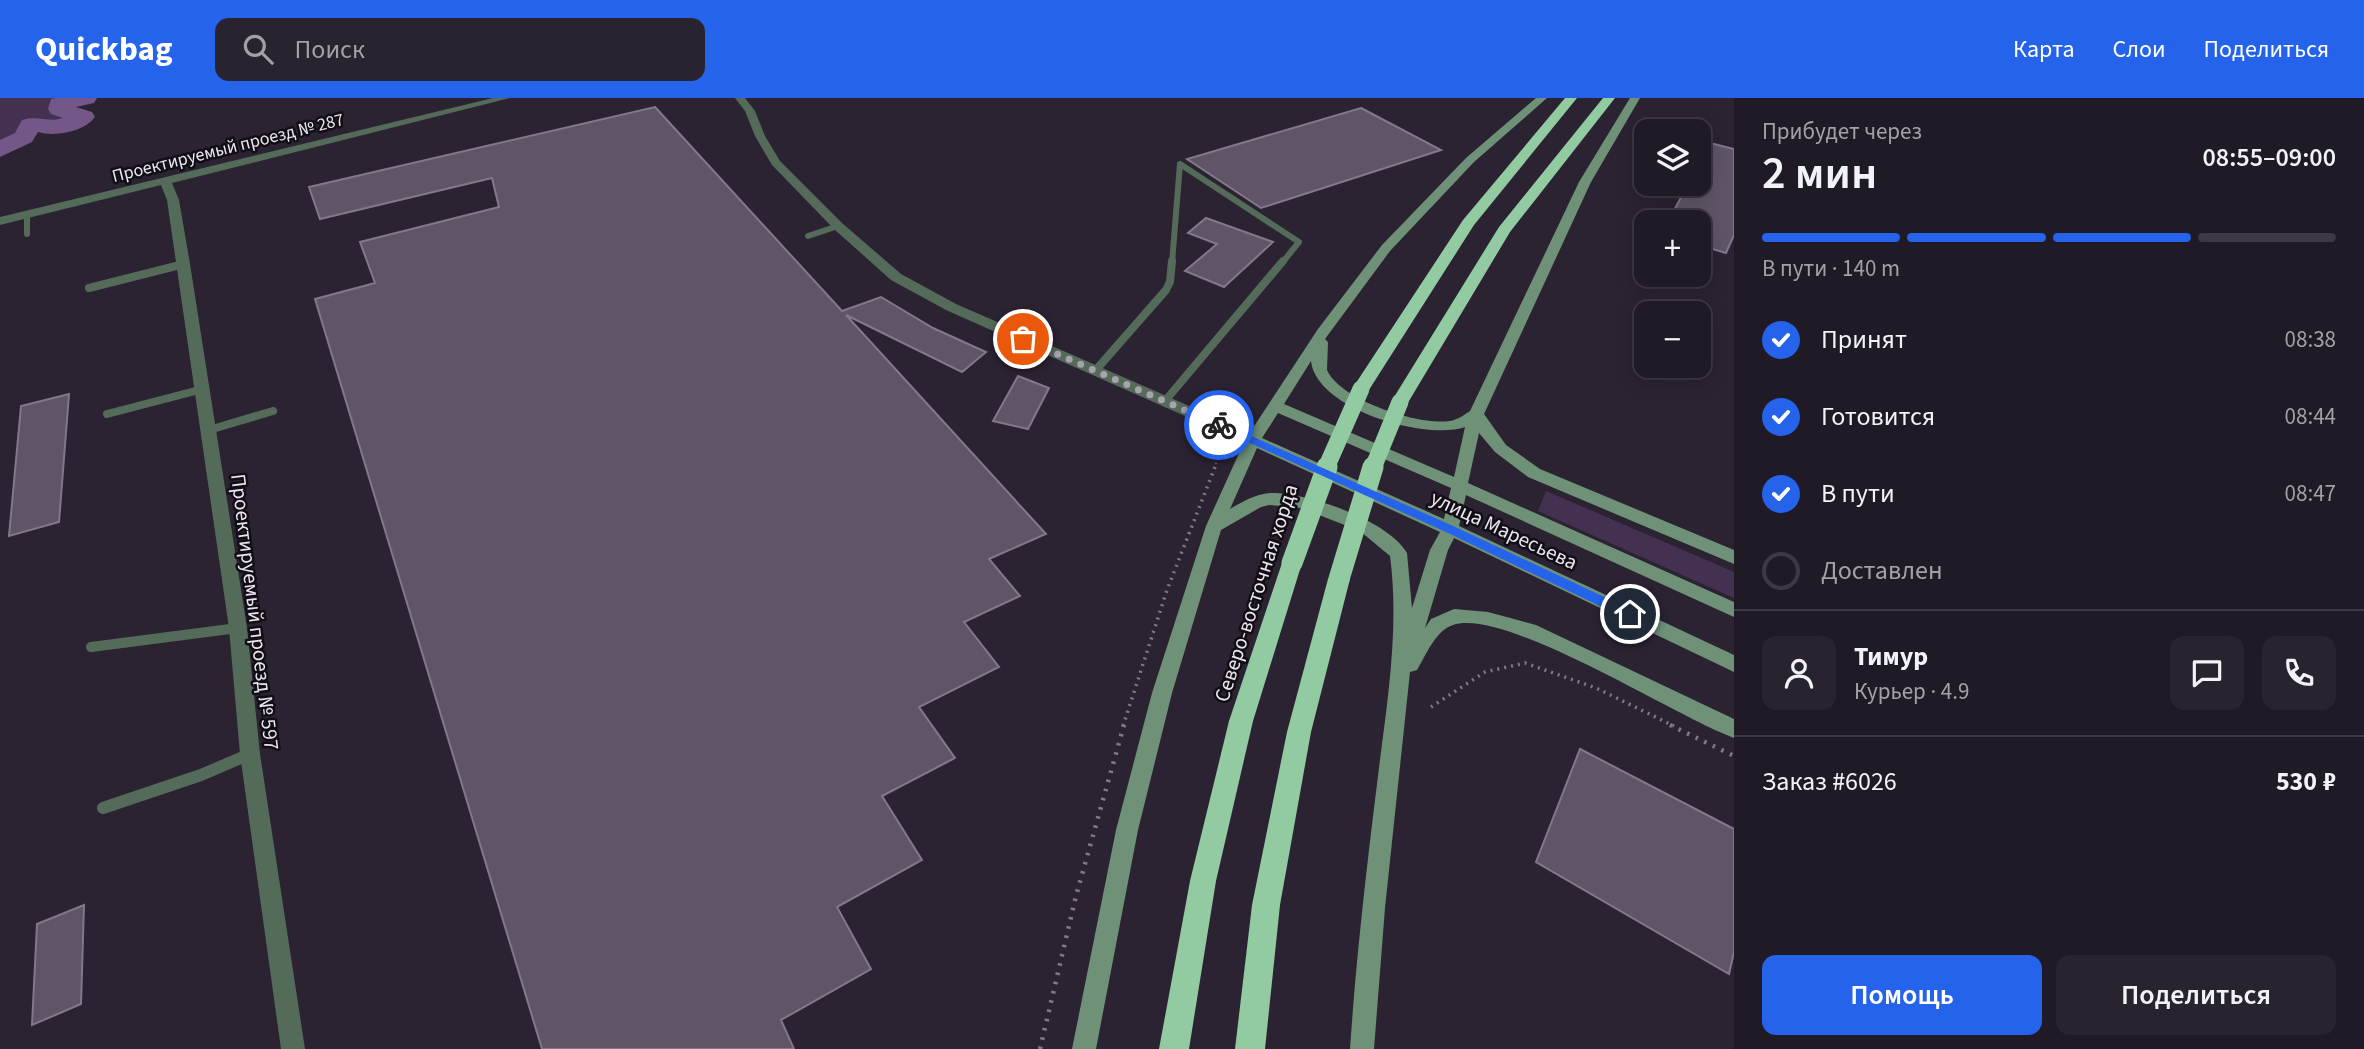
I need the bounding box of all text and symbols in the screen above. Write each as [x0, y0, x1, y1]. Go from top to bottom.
search box [215, 18, 705, 81]
text: Quickbag [35, 26, 173, 73]
icon: search [239, 30, 277, 68]
text: Поиск [295, 31, 365, 68]
text: Карта [2013, 32, 2075, 67]
text: Слои [2113, 32, 2166, 67]
text: Поделиться [2204, 32, 2329, 67]
street label: Проектируемый проезд № 287 [109, 107, 347, 189]
text: Прибудет через [1762, 115, 1922, 148]
map controls [1634, 119, 1711, 378]
button: layers [1634, 119, 1711, 196]
text: 08:55–09:00 [2203, 139, 2336, 176]
text: 2 мин [1762, 141, 1877, 206]
button: + [1634, 210, 1711, 287]
text: В пути · 140 m [1762, 252, 1900, 285]
button: − [1634, 301, 1711, 378]
pin [993, 309, 1053, 369]
icon: bag [1004, 320, 1042, 358]
icon: check [1762, 321, 1800, 359]
text: Принят [1821, 321, 1907, 358]
text: 08:38 [2285, 323, 2336, 356]
courier [1184, 390, 1254, 460]
icon: check [1762, 398, 1800, 436]
text: Готовится [1821, 398, 1935, 435]
text: 08:44 [2285, 400, 2336, 433]
icon: bike [1200, 406, 1238, 444]
street label: Проектируемый проезд № 597 [223, 472, 287, 752]
icon: check [1762, 475, 1800, 513]
text: В пути [1821, 475, 1895, 512]
text: 08:47 [2285, 477, 2336, 510]
street label: Северо-восточная хорда [1207, 480, 1305, 706]
street label: улица Маресьева [1426, 483, 1582, 577]
text: Доставлен [1821, 552, 1943, 589]
pin [1600, 584, 1660, 644]
icon: home [1611, 595, 1649, 633]
button: person [1762, 636, 1836, 710]
button: chat [2170, 636, 2244, 710]
button: phone [2262, 636, 2336, 710]
text: Тимур [1854, 638, 1928, 675]
text: Курьер · 4.9 [1854, 675, 1969, 708]
text: Заказ #6026 [1762, 763, 1897, 800]
text: 530 ₽ [2276, 763, 2336, 800]
button: Помощь [1762, 955, 2042, 1035]
button: Поделиться [2056, 955, 2336, 1035]

